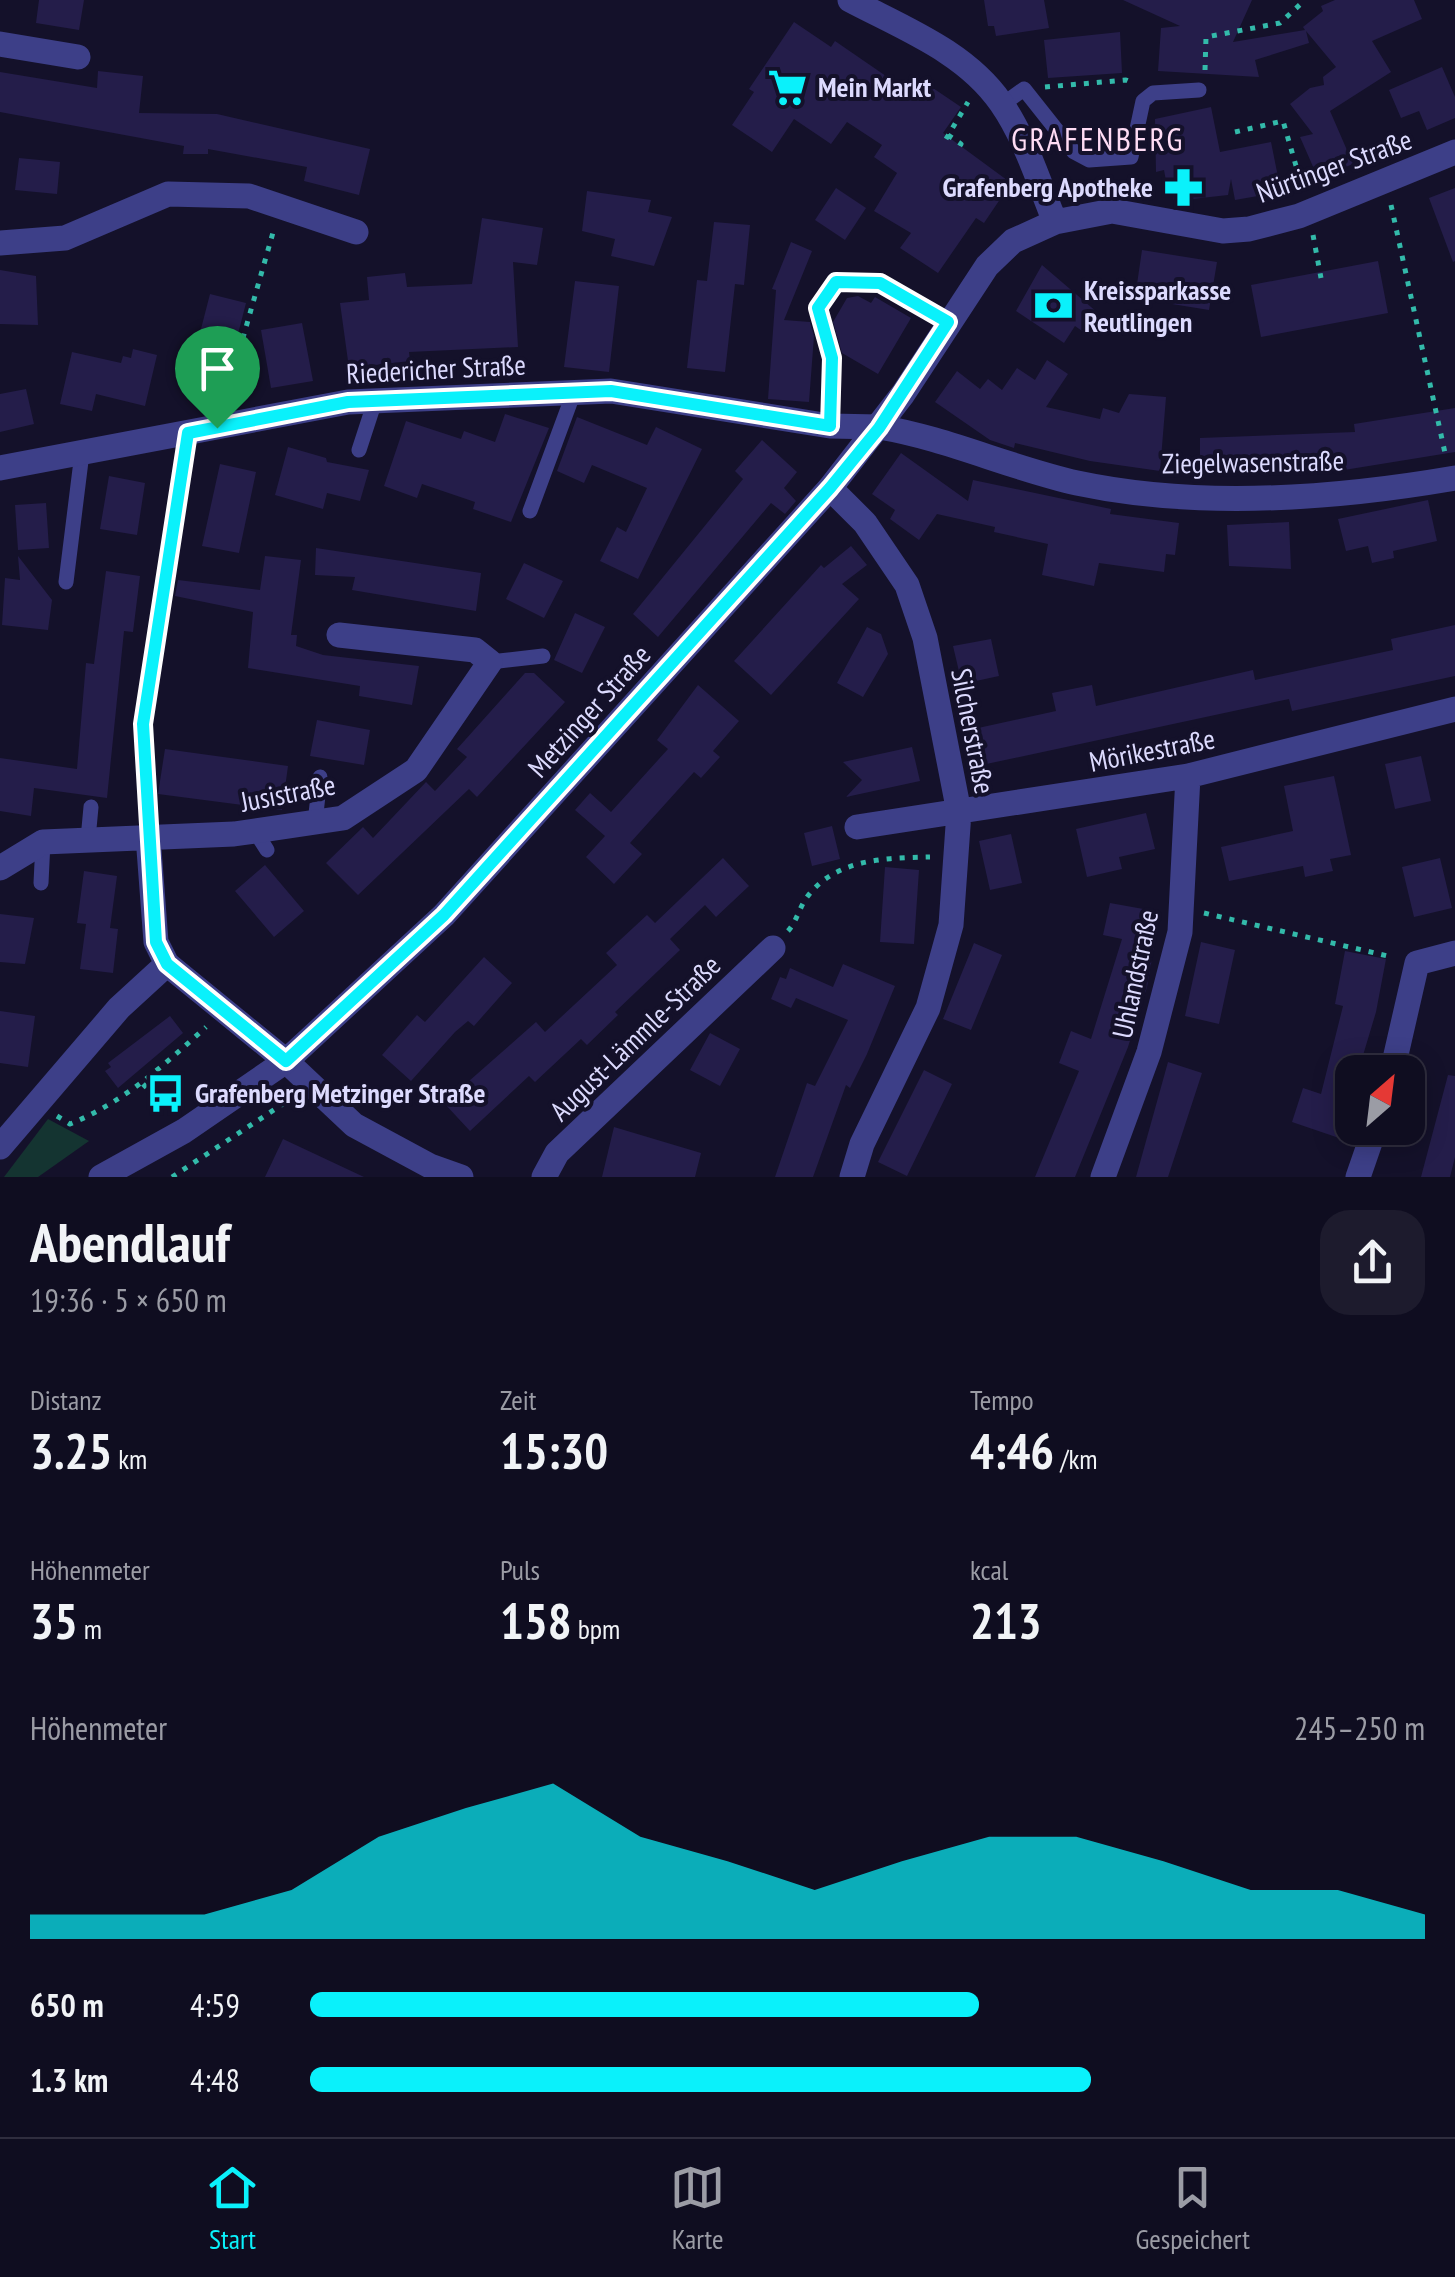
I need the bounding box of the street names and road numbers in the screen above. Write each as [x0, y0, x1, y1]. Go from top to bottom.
street label: Nürtinger Straße [1251, 120, 1417, 211]
street label: Riedericher Straße [345, 345, 527, 392]
street label: Ziegelwasenstraße [1162, 441, 1344, 482]
street label: Metzinger Straße [519, 636, 658, 785]
street label: Silcherstraße [943, 665, 1004, 797]
street label: Mörikestraße [1086, 719, 1218, 780]
street label: Jusistraße [236, 765, 338, 820]
street label: Uhlandstraße [1103, 906, 1166, 1041]
street label: August-Lämmle-Straße [541, 947, 728, 1129]

